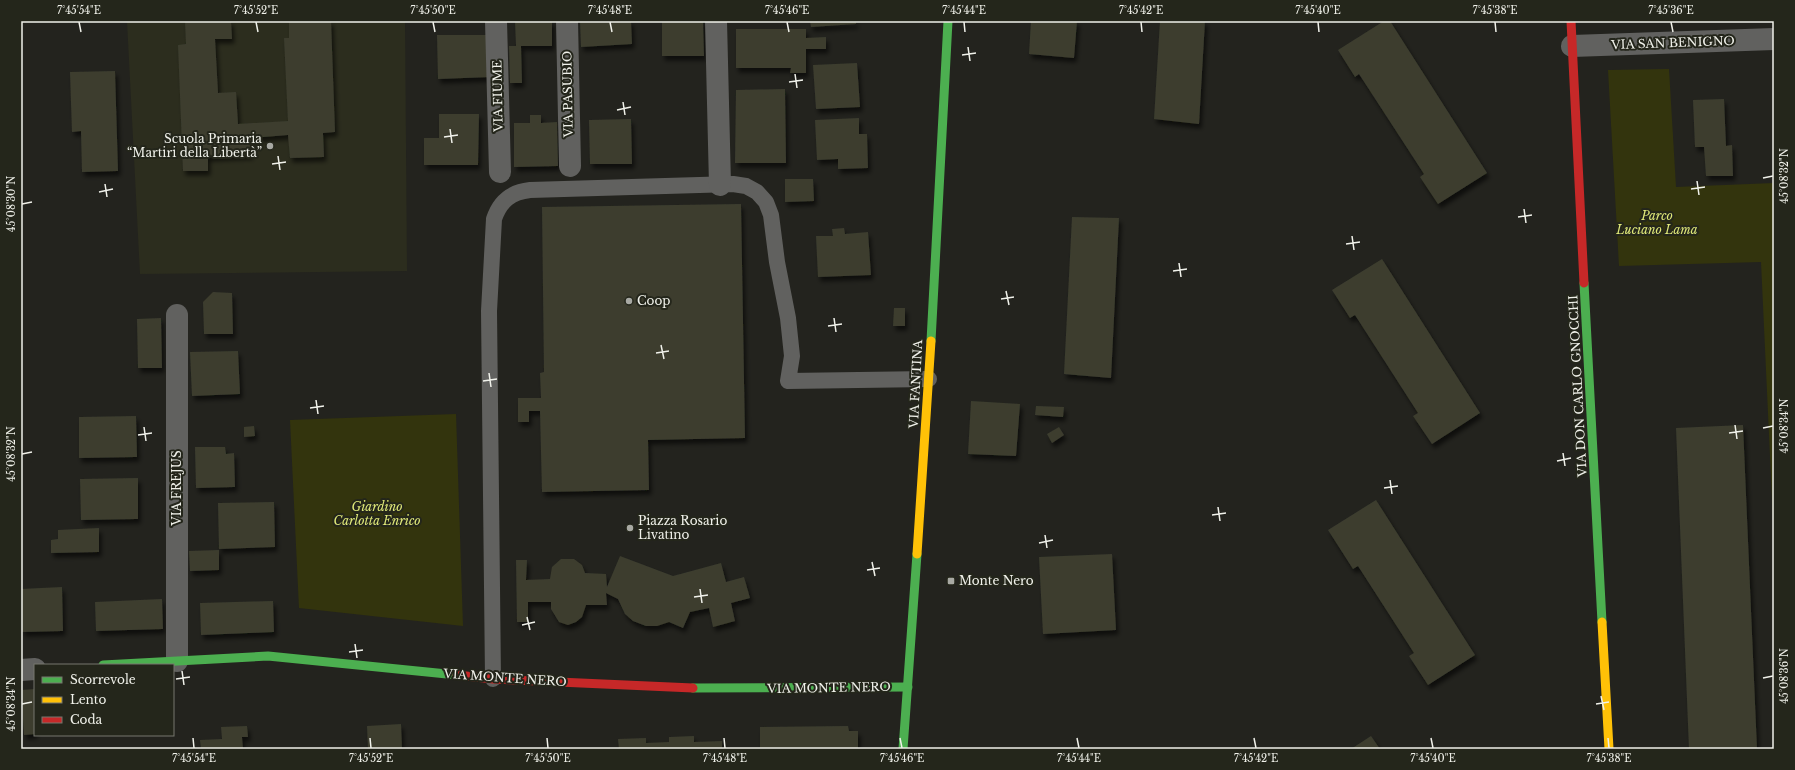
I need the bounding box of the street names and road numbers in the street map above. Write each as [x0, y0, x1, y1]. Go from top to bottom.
street label: VIA SAN BENIGNO [1610, 33, 1735, 52]
street label: VIA PASUBIO [559, 50, 576, 139]
street label: VIA FIUME [489, 60, 506, 133]
street label: VIA DON CARLO GNOCCHI [1565, 295, 1590, 478]
street label: VIA FANTINA [906, 339, 925, 430]
street label: VIA FREJUS [169, 450, 184, 527]
street label: VIA MONTE NERO [442, 666, 567, 689]
street label: VIA MONTE NERO [766, 679, 891, 696]

